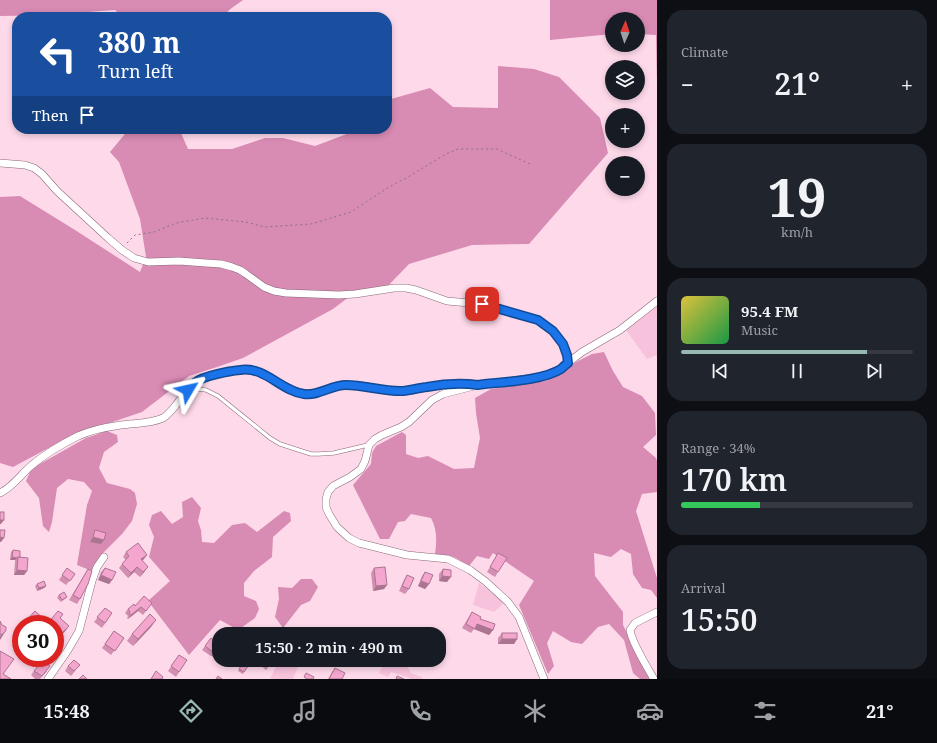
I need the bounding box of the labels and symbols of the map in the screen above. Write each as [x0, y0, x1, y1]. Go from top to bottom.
north arrow [605, 12, 645, 52]
pin [465, 287, 499, 321]
position arrow [167, 369, 209, 411]
speed limit sign: 30 [12, 615, 64, 667]

